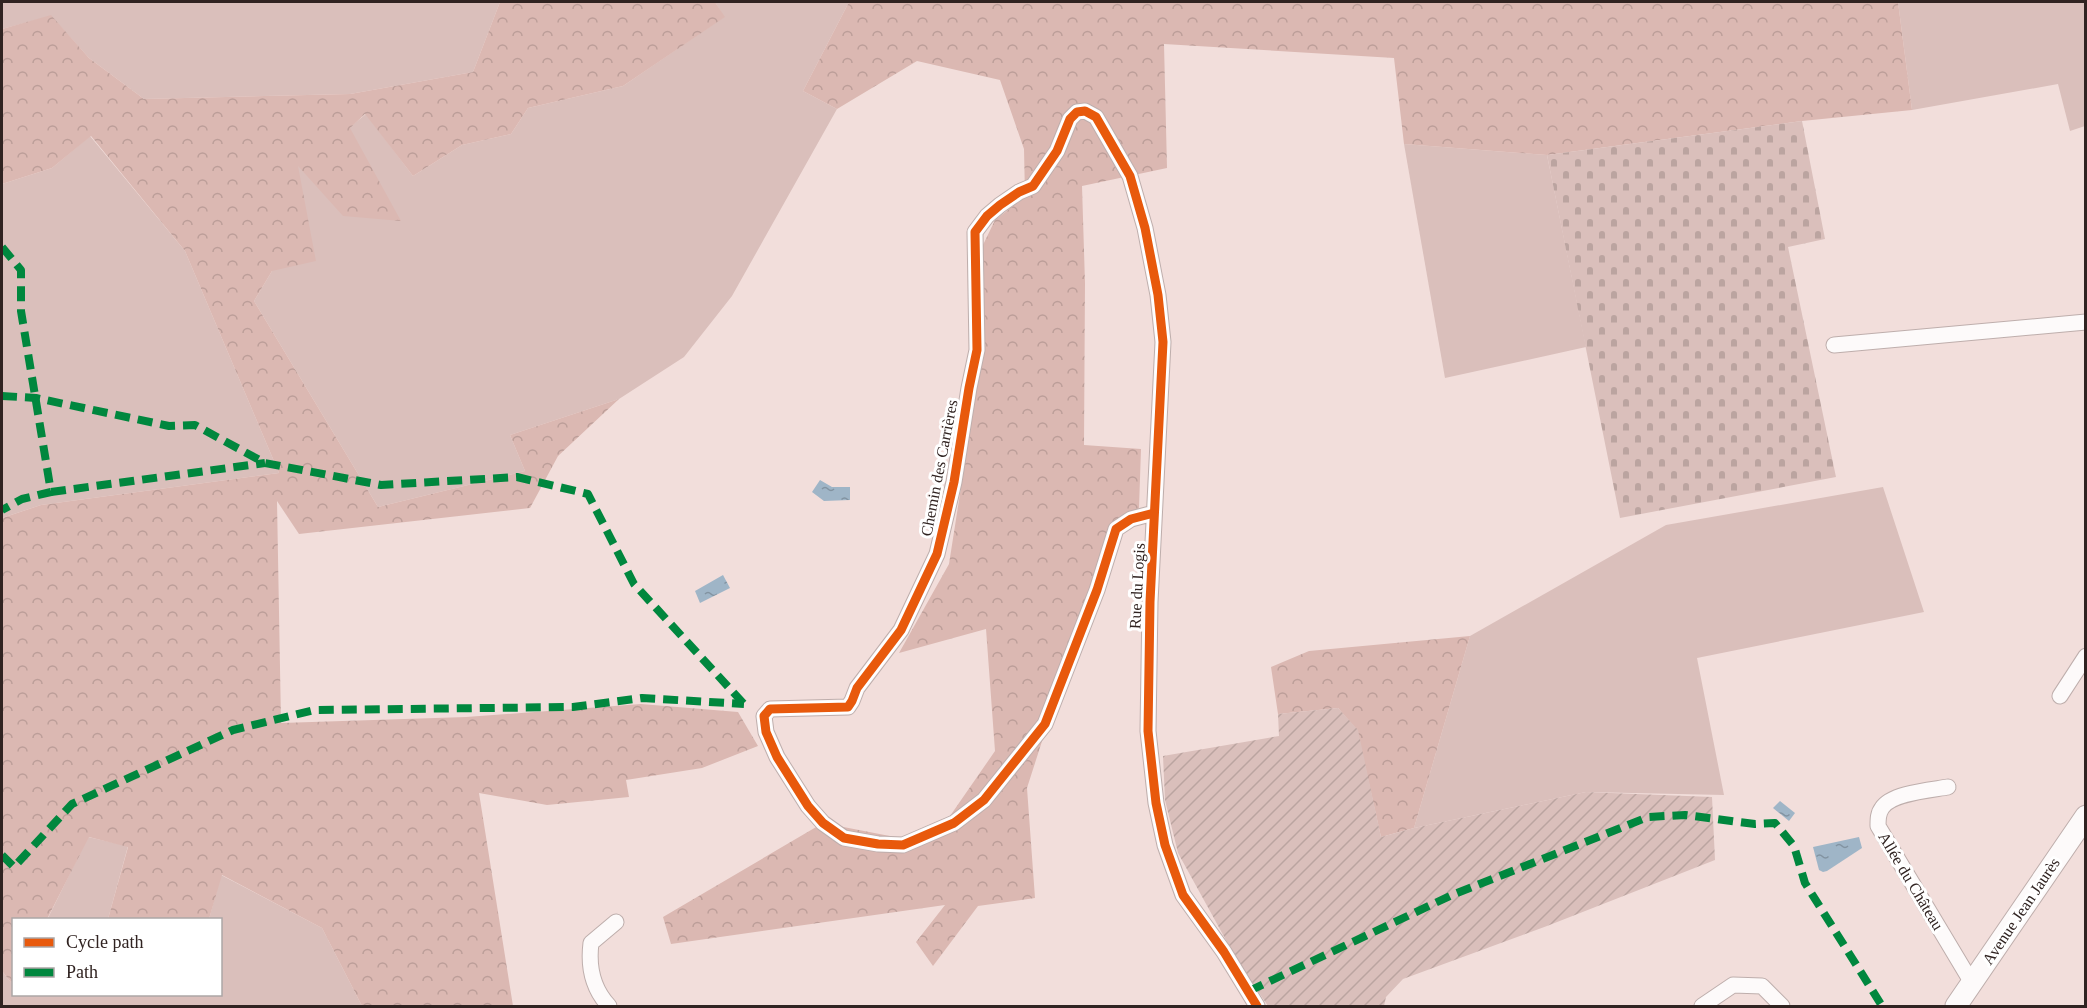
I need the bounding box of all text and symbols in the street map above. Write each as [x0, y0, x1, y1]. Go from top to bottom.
street label: Chemin des Carrières [917, 398, 961, 538]
street label: Rue du Logis [1126, 543, 1149, 630]
street label: Allée du Château [1875, 829, 1947, 933]
street label: Avenue Jean Jaurès [1979, 854, 2063, 968]
legend [12, 918, 222, 996]
text: Cycle path [66, 932, 143, 952]
text: Path [66, 962, 98, 982]

